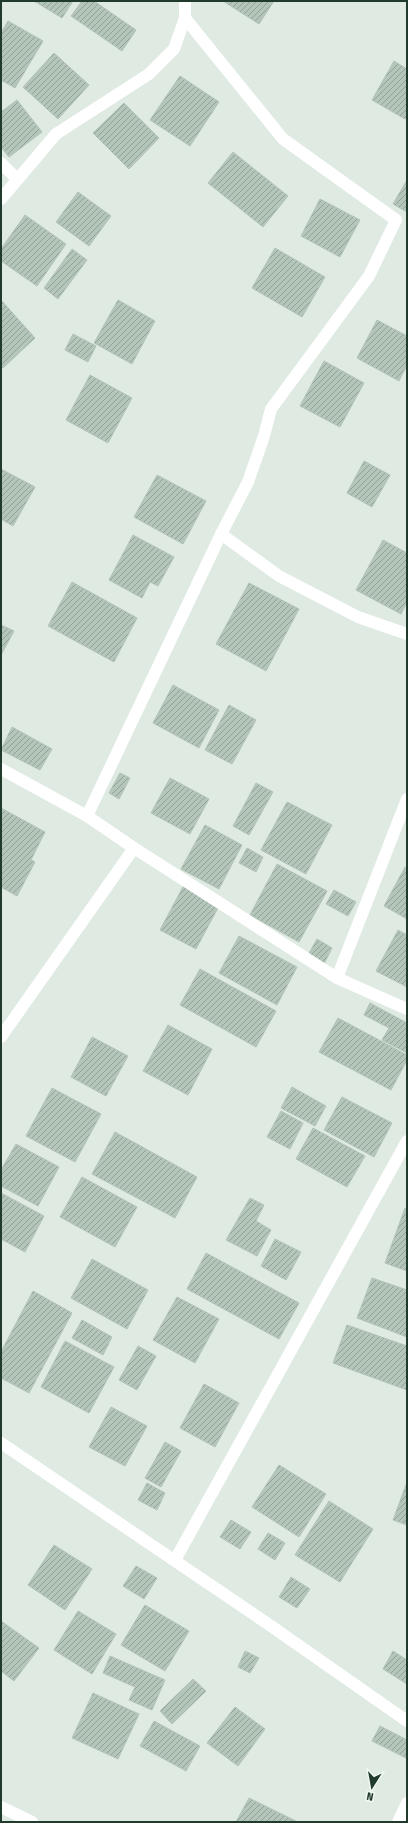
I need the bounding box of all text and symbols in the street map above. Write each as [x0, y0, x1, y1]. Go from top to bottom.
north arrow [352, 1767, 392, 1807]
text: N [366, 1789, 375, 1803]

